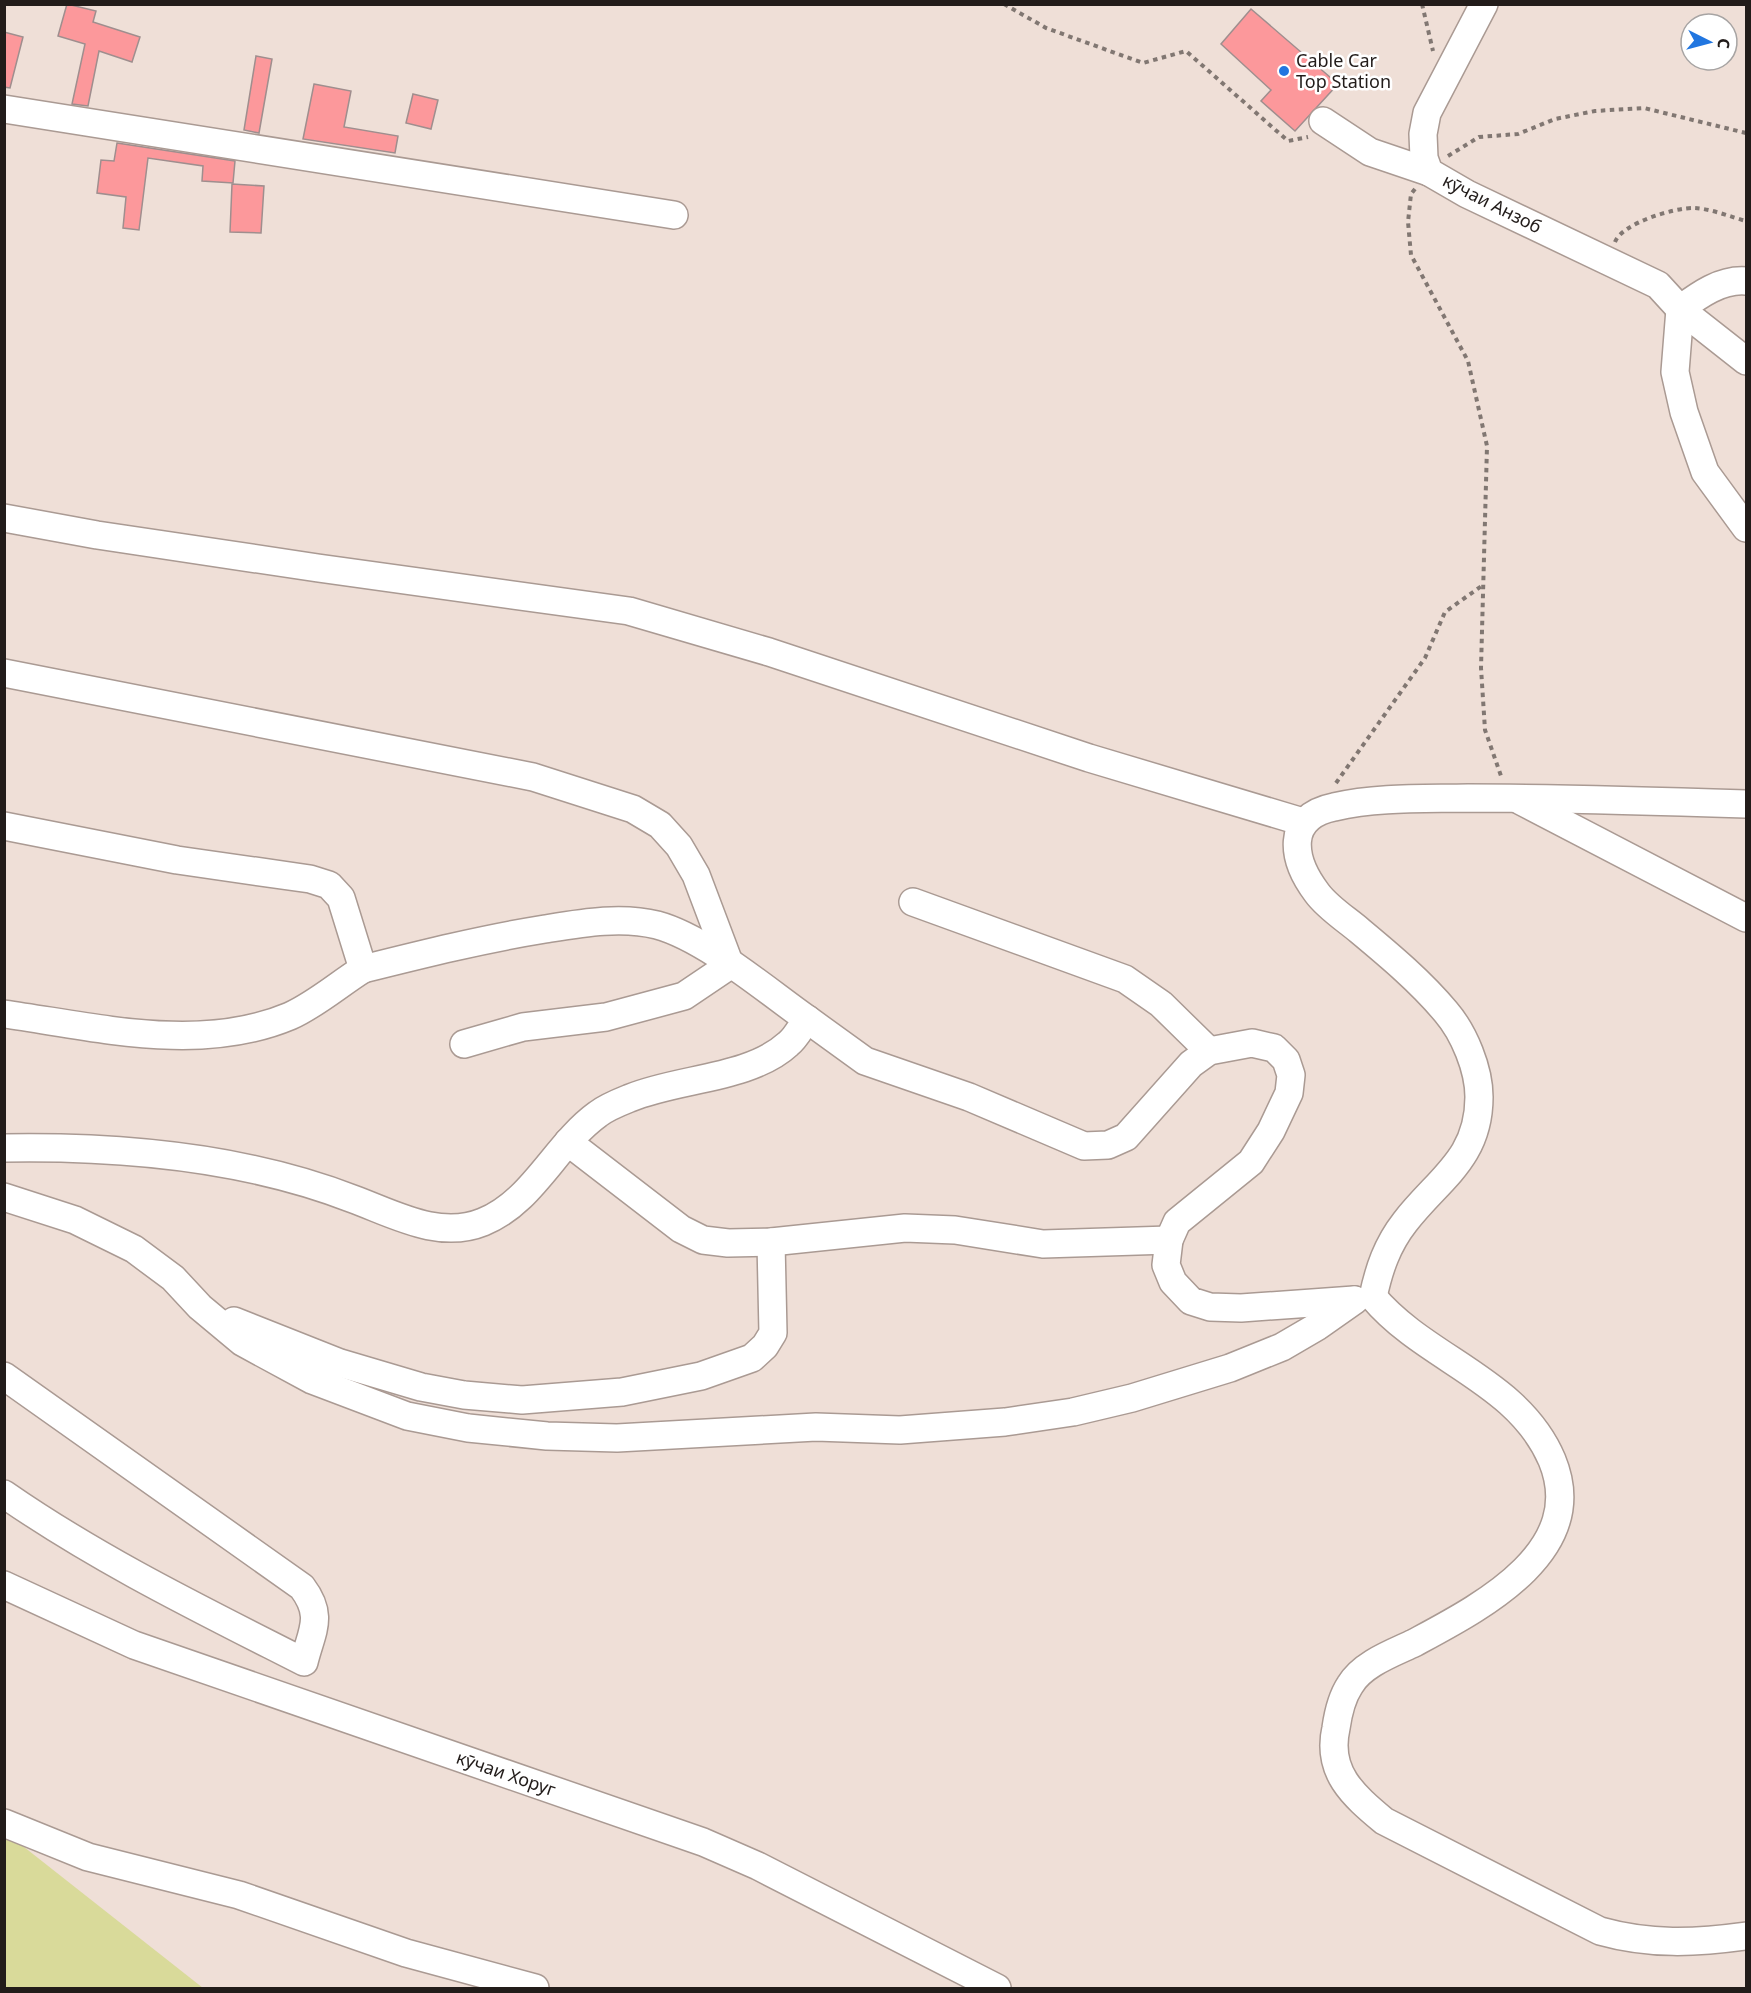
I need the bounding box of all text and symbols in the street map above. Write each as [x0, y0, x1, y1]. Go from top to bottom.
north arrow [1679, 12, 1739, 72]
text: С [1712, 37, 1735, 50]
place label: Cable Car Top Station [1296, 48, 1391, 93]
marker: Cable Car Top Station [1277, 64, 1291, 78]
street label: кӯчаи Анзоб [1439, 168, 1546, 238]
street label: кӯчаи Хоруг [453, 1745, 559, 1801]

